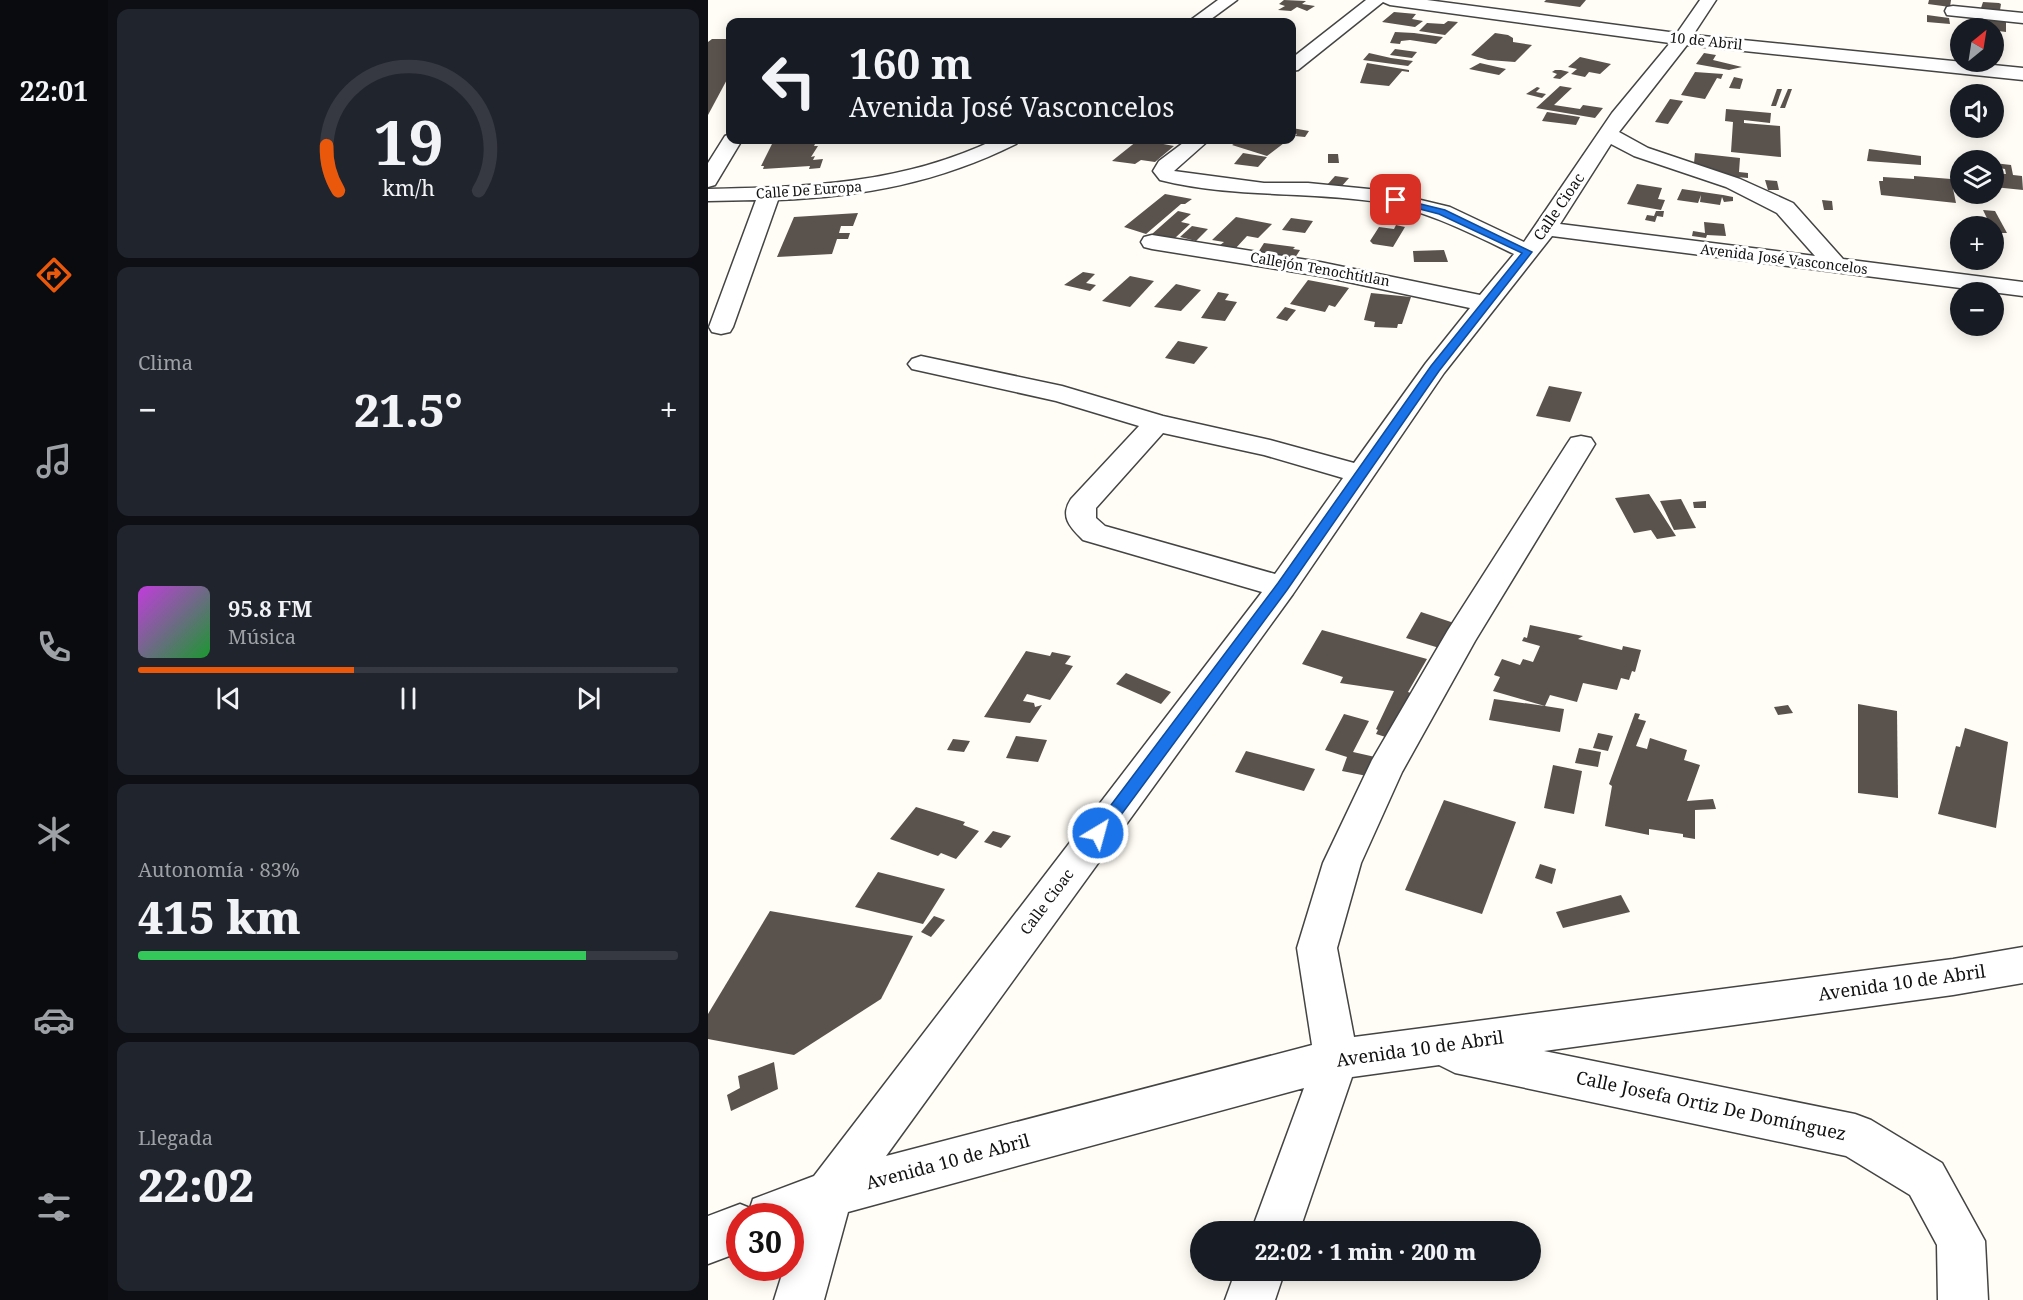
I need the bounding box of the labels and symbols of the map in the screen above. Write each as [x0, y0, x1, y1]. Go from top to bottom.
north arrow [1950, 18, 2004, 72]
street label: 10 de Abril [1669, 27, 1744, 54]
street label: Calle Cioac [1528, 169, 1588, 244]
pin [1370, 174, 1421, 225]
street label: Calle De Europa [755, 176, 863, 203]
street label: Avenida José Vasconcelos [1699, 239, 1869, 278]
street label: Callejón Tenochtitlan [1249, 247, 1391, 290]
position arrow [1066, 801, 1130, 865]
street label: Calle Cioac [1015, 864, 1077, 938]
street label: Avenida 10 de Abril [1817, 958, 1987, 1006]
street label: Avenida 10 de Abril [1335, 1024, 1505, 1072]
street label: Calle Josefa Ortiz De Domínguez [1574, 1065, 1849, 1145]
street label: Avenida 10 de Abril [863, 1128, 1033, 1194]
speed limit sign: 30 [726, 1203, 804, 1281]

